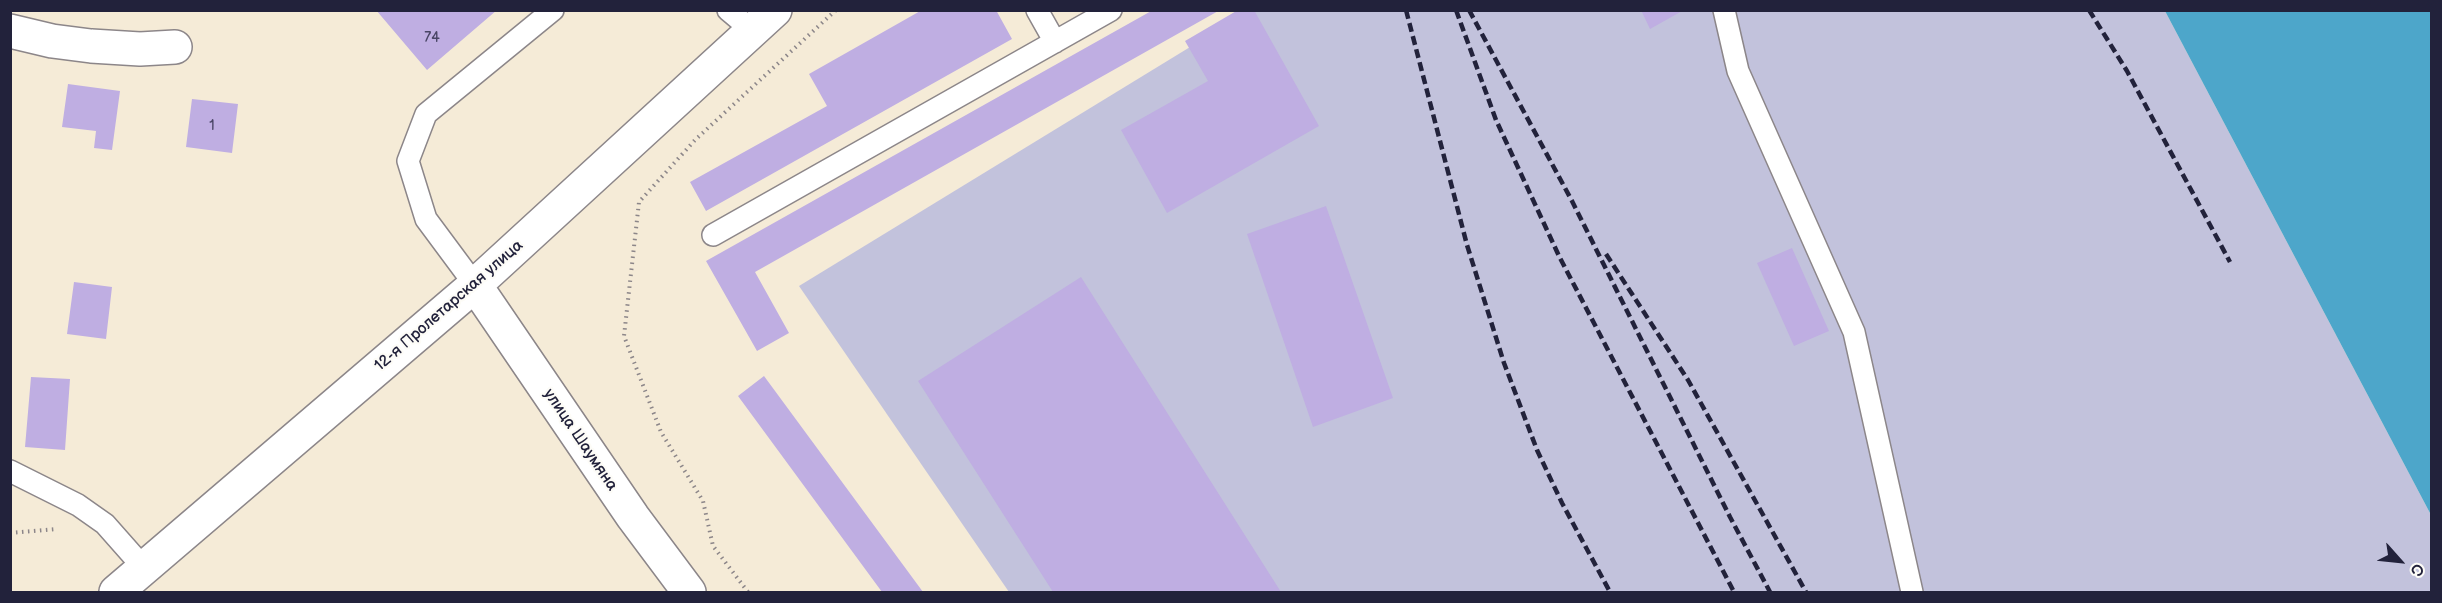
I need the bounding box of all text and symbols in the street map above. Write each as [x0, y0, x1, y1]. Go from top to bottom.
house number: 74 [424, 30, 440, 46]
house number: 1 [209, 118, 215, 134]
street label: 12-я Пролетарская улица [371, 236, 527, 376]
street label: улица Шаумяна [539, 385, 621, 495]
north arrow [2370, 531, 2430, 591]
text: С [2405, 560, 2427, 579]

